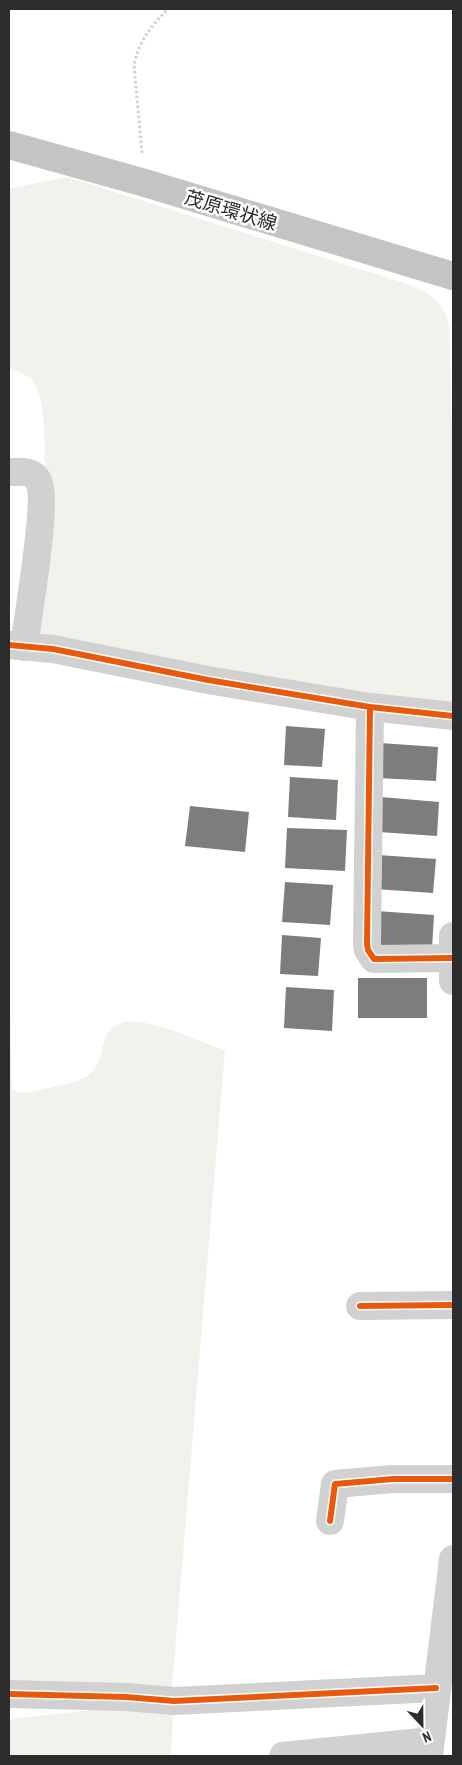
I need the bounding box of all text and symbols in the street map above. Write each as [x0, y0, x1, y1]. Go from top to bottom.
street label: 茂原環状線 [182, 185, 280, 235]
north arrow [397, 1700, 447, 1750]
text: N [420, 1727, 434, 1747]

